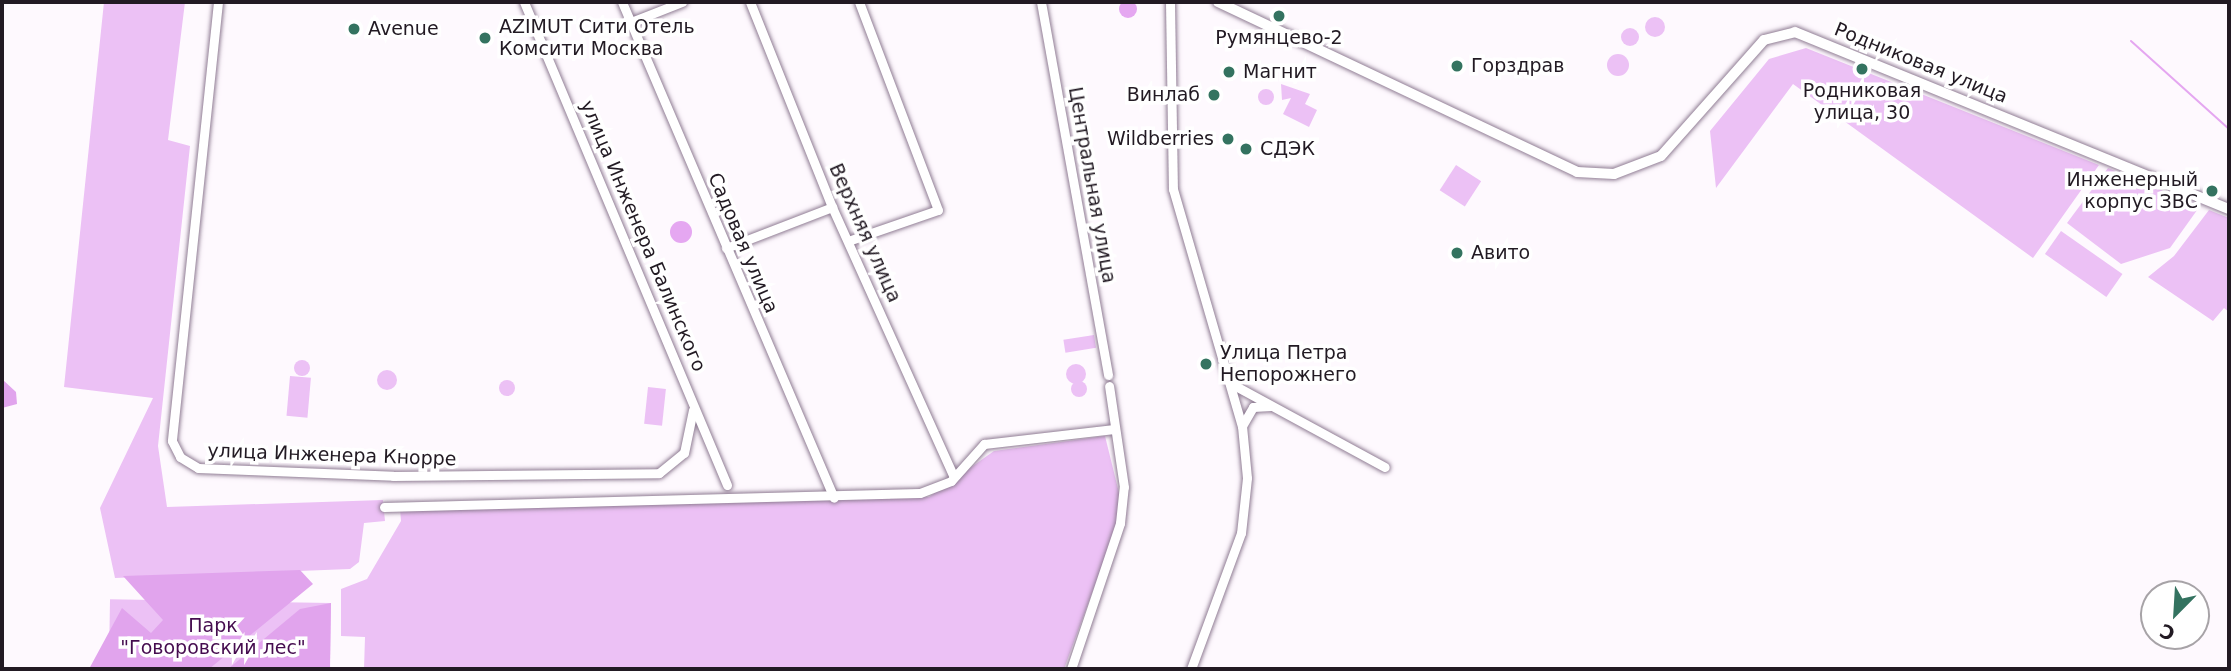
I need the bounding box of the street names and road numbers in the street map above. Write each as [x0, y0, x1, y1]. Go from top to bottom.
street label: Родниковая улица [1831, 18, 2011, 108]
street label: Центральная улица [1064, 85, 1120, 285]
street label: улица Инженера Балинского [575, 97, 711, 375]
street label: Верхняя улица [824, 160, 906, 306]
street label: Садовая улица [703, 169, 783, 317]
street label: улица Инженера Кнорре [207, 439, 457, 471]

